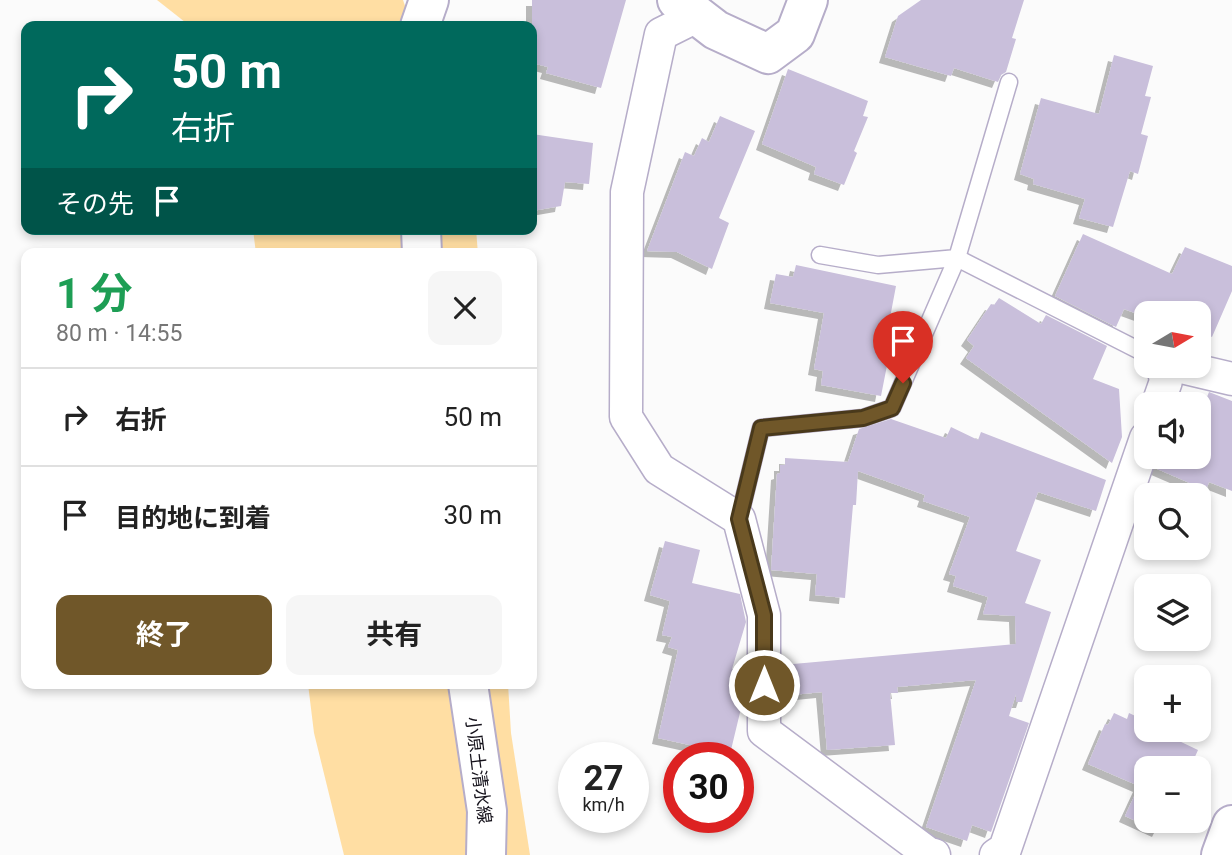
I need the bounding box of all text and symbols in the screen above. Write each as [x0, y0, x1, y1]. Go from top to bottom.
text: 50 m [171, 43, 282, 100]
icon: right [56, 49, 147, 140]
text: 右折 [171, 109, 235, 147]
icon: arrive [148, 182, 186, 220]
text: その先 [56, 189, 134, 219]
text: 1 分 [56, 269, 133, 318]
button: close [428, 271, 502, 345]
north arrow [1134, 301, 1211, 378]
map controls [1134, 301, 1211, 833]
pin [873, 311, 933, 383]
text: 80 m · 14:55 [56, 320, 182, 347]
icon: arrive [884, 322, 922, 360]
button: sound [1134, 392, 1211, 469]
icon: right [56, 398, 94, 436]
text: 50 m [444, 402, 502, 432]
text: 右折 [115, 405, 167, 435]
button: search [1134, 483, 1211, 560]
icon: arrive [56, 496, 94, 534]
text: 30 m [444, 500, 502, 530]
text: 目的地に到着 [115, 503, 271, 533]
button: layers [1134, 574, 1211, 651]
button: 終了 [56, 595, 272, 675]
button: 共有 [286, 595, 502, 675]
position arrow [727, 648, 801, 722]
button: + [1134, 665, 1211, 742]
street label: 小原土清水線 [462, 715, 496, 825]
speed limit sign: 30 [663, 742, 754, 833]
button: − [1134, 756, 1211, 833]
text: 27 [583, 758, 624, 799]
text: km/h [582, 794, 625, 815]

